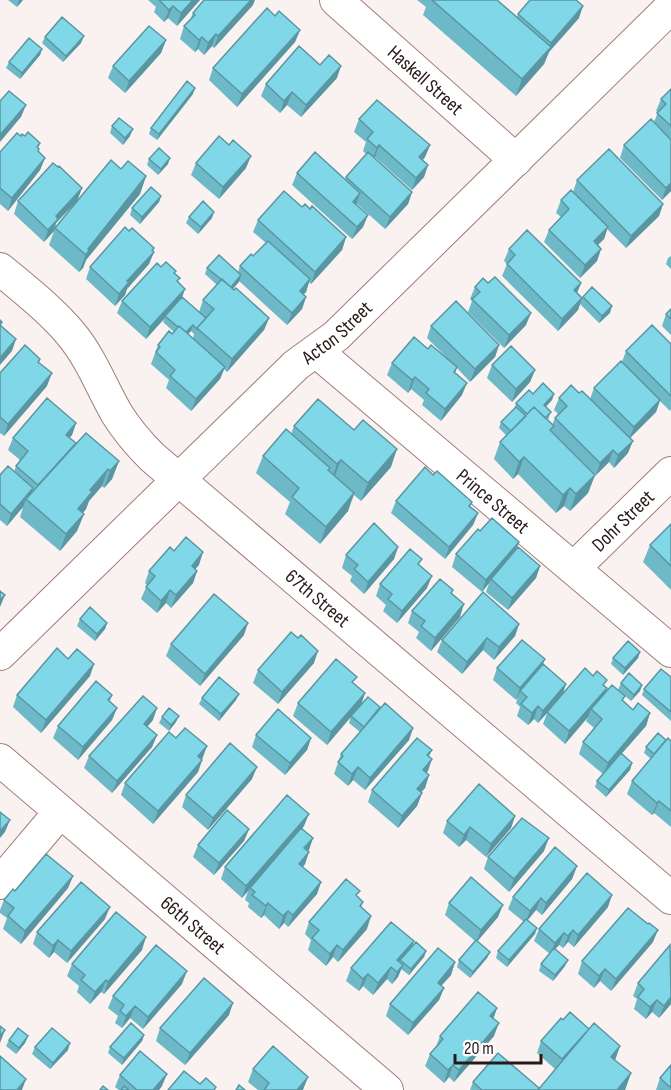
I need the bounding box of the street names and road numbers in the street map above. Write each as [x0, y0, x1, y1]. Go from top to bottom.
street label: Haskell Street [382, 41, 468, 120]
street label: Acton Street [297, 296, 377, 370]
street label: Prince Street [451, 464, 534, 539]
street label: Dohr Street [587, 485, 660, 557]
street label: 67th Street [280, 565, 354, 633]
street label: 66th Street [155, 891, 230, 960]

